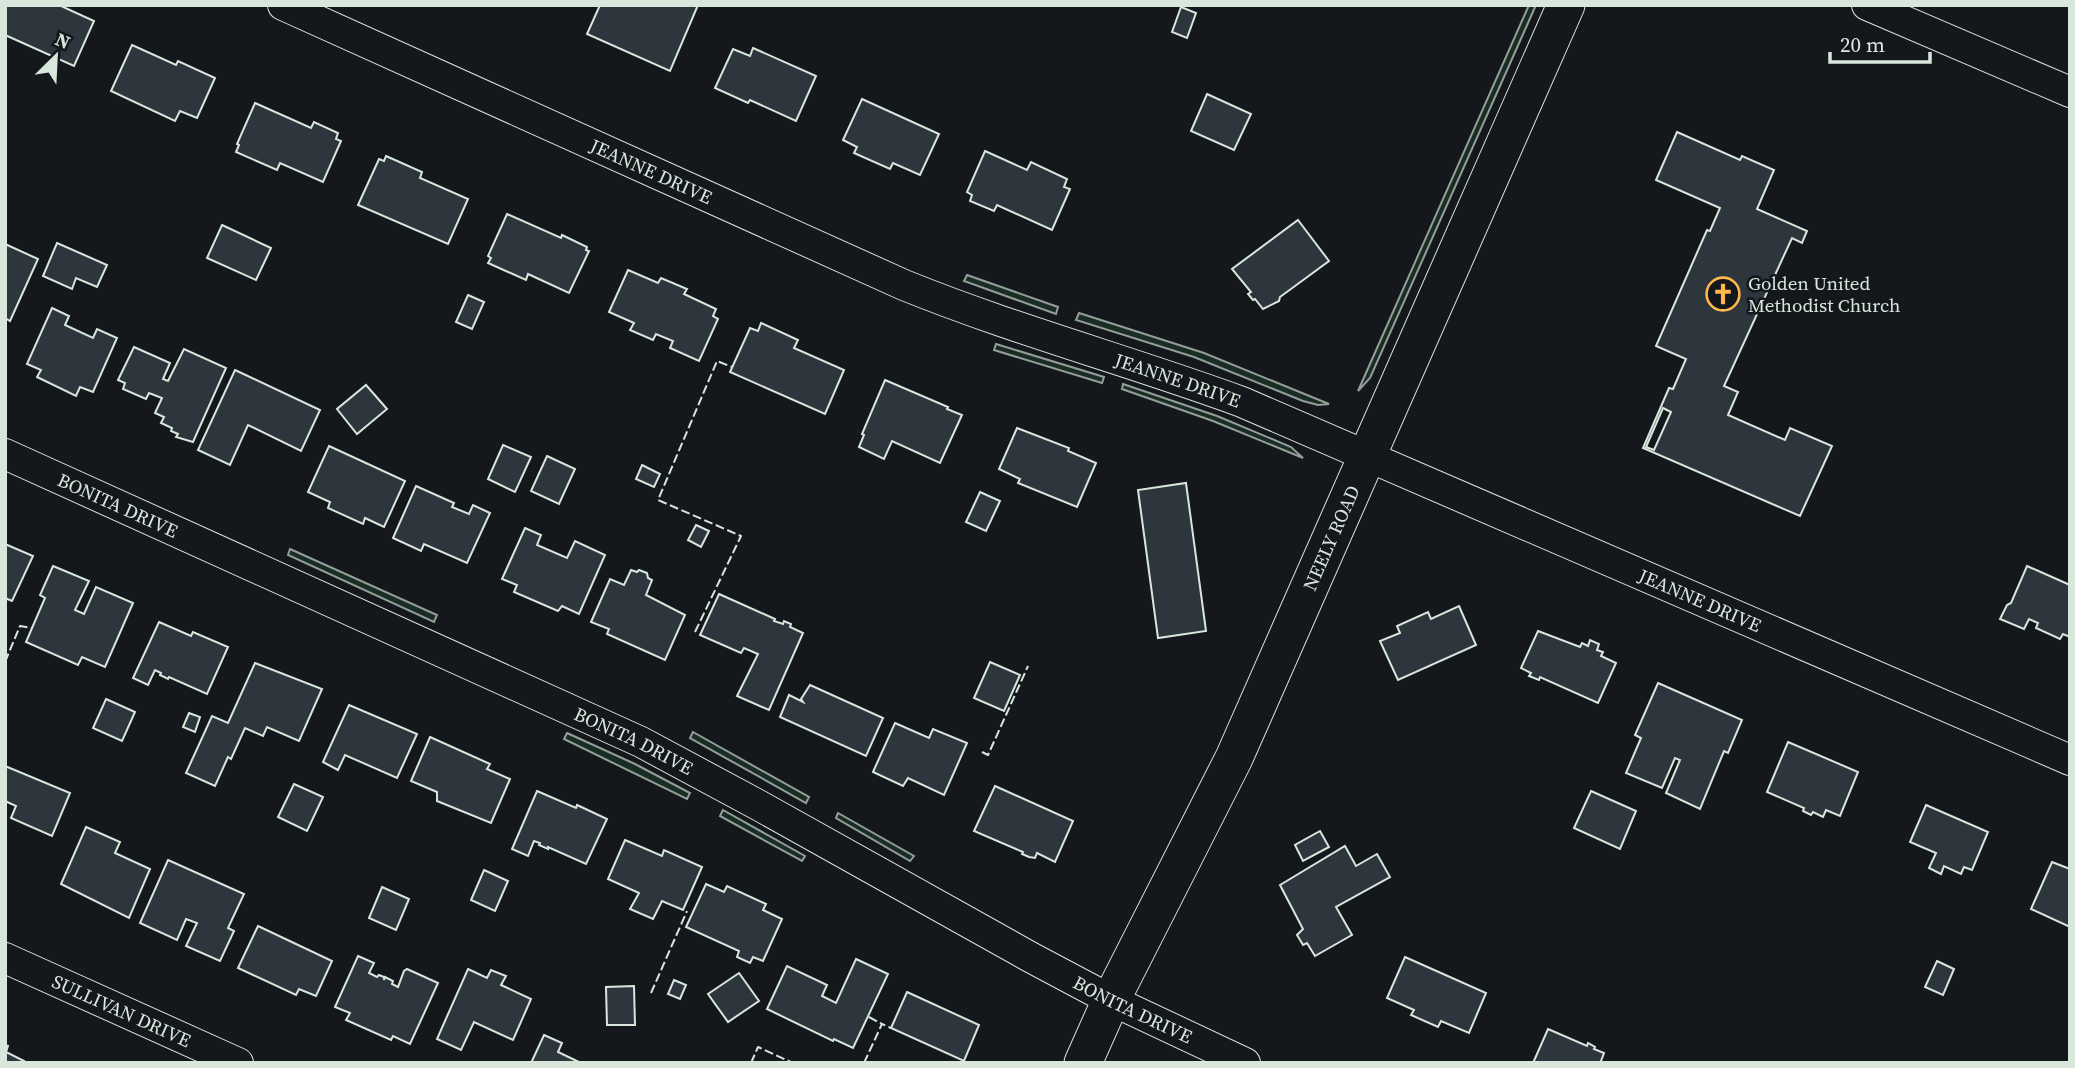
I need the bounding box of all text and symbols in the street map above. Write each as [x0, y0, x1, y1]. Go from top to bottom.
north arrow [21, 21, 91, 91]
scale bar [1830, 21, 1930, 65]
text: N [51, 26, 75, 55]
text: 20 m [1840, 30, 1885, 59]
street label: JEANNE DRIVE [585, 132, 716, 210]
place label: Golden United Methodist Church [1748, 270, 1900, 318]
church icon: Golden United Methodist Church [1704, 275, 1742, 313]
street label: JEANNE DRIVE [1111, 346, 1244, 413]
street label: BONITA DRIVE [54, 467, 182, 544]
street label: NEELY ROAD [1296, 481, 1366, 595]
street label: JEANNE DRIVE [1634, 562, 1766, 638]
street label: BONITA DRIVE [570, 700, 698, 781]
street label: SULLIVAN DRIVE [48, 968, 195, 1053]
street label: BONITA DRIVE [1069, 969, 1197, 1049]

